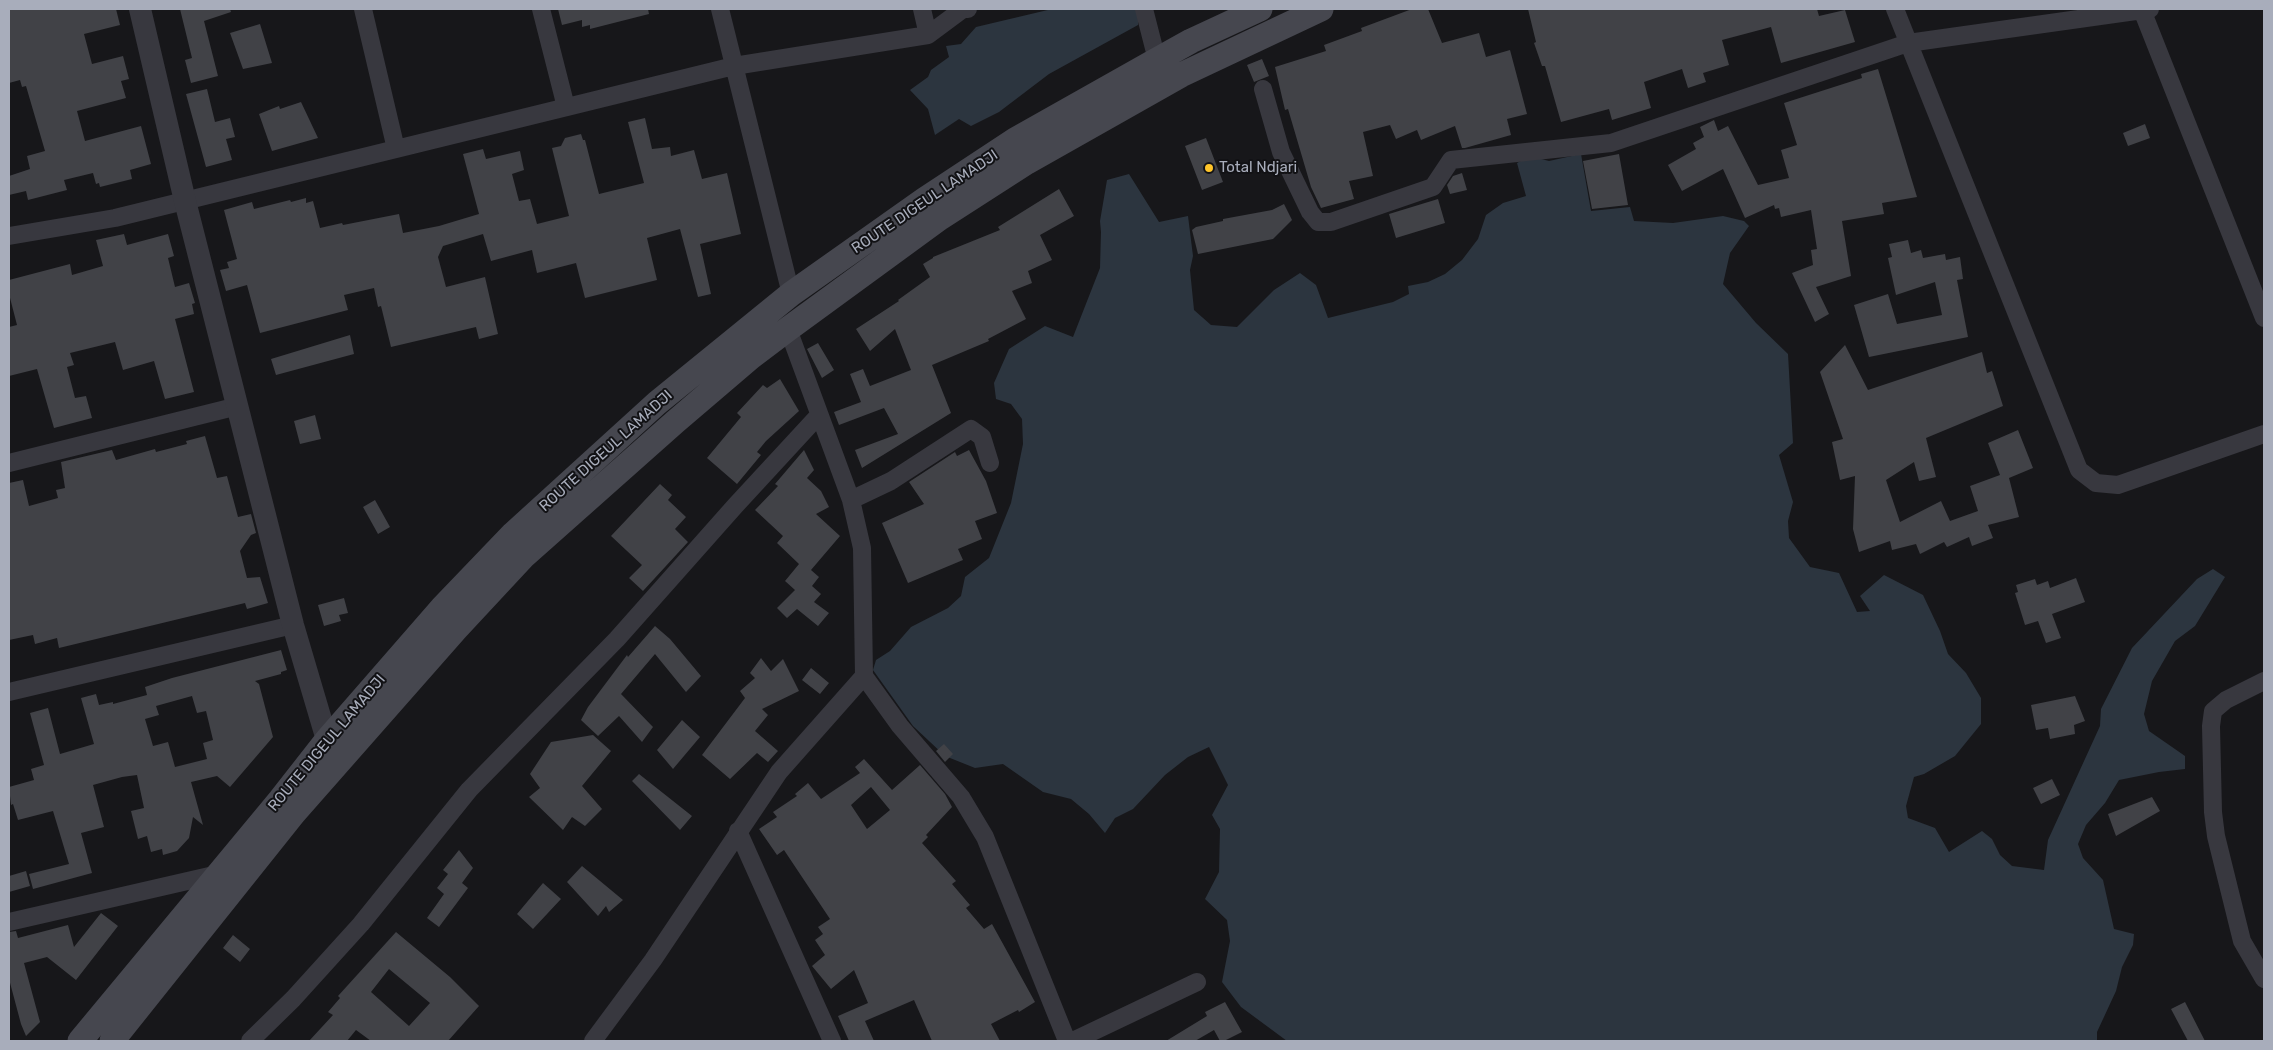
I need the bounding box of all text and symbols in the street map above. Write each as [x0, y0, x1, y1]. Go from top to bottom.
street label: ROUTE DIGEUL LAMADJI [848, 146, 1002, 258]
place label: Total Ndjari [1219, 159, 1297, 177]
marker: Total Ndjari [1203, 162, 1215, 174]
street label: ROUTE DIGEUL LAMADJI [536, 387, 676, 515]
street label: ROUTE DIGEUL LAMADJI [265, 671, 389, 815]

